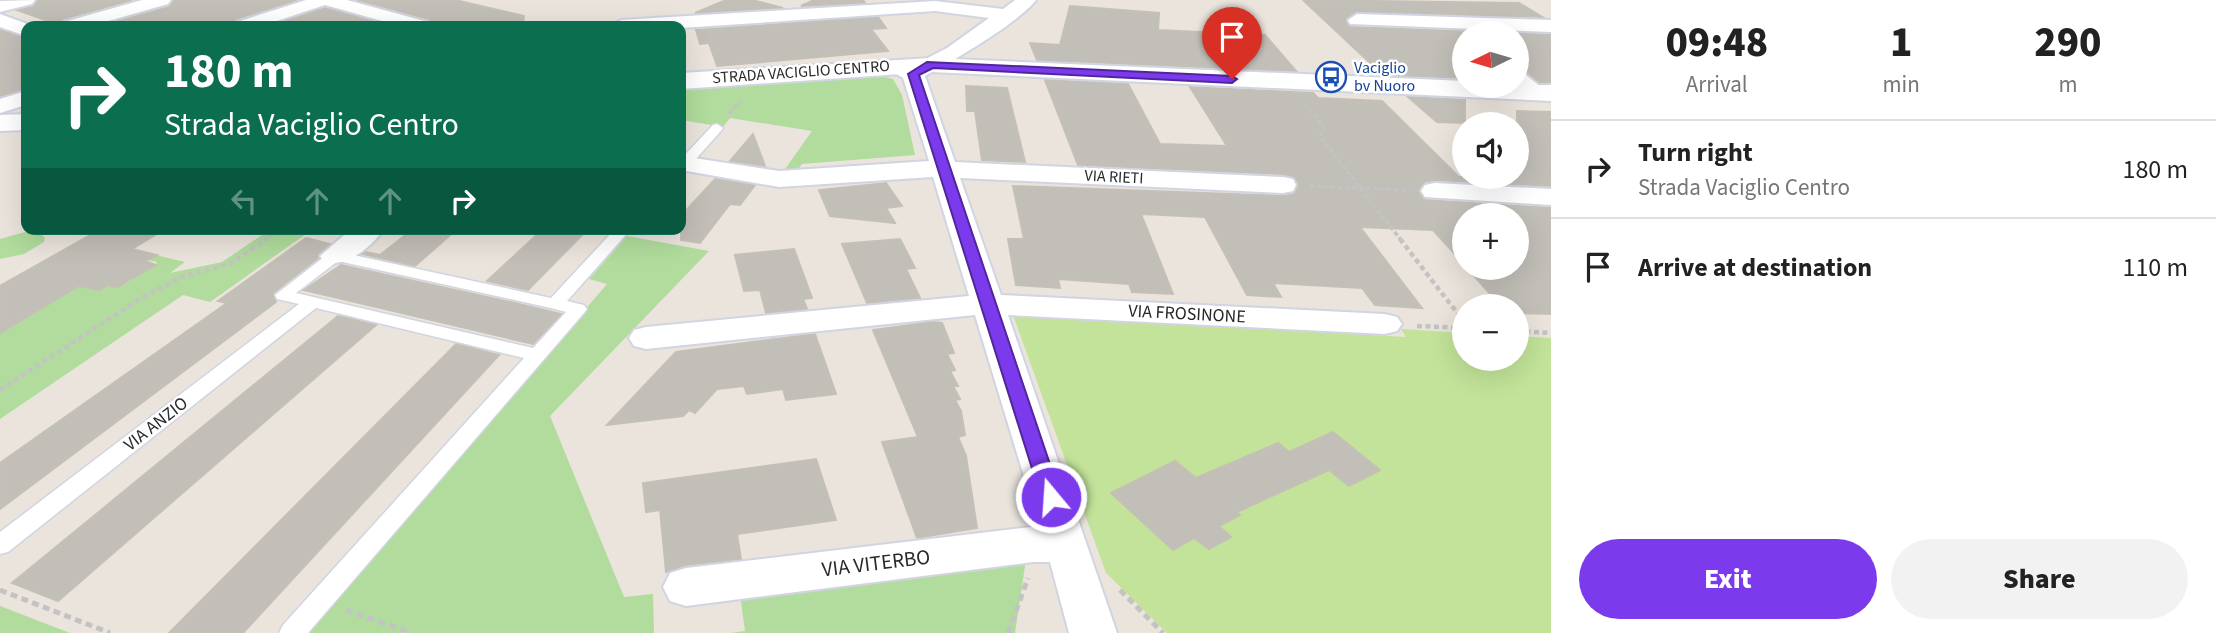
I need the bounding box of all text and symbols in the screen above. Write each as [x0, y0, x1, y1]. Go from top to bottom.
pin [1202, 7, 1262, 79]
text: 09:48 [1665, 13, 1768, 73]
text: 1 [1890, 13, 1912, 73]
text: 290 [2034, 13, 2102, 73]
icon: arrive [1213, 18, 1251, 56]
north arrow [1452, 21, 1530, 98]
map controls [1452, 21, 1529, 371]
text: 180 m [164, 37, 293, 107]
icon: right [49, 49, 140, 140]
street label: STRADA VACIGLIO CENTRO [711, 55, 891, 89]
place label: Vaciglio bv Nuoro [1354, 57, 1415, 97]
bus stop icon: Vaciglio bv Nuoro [1314, 60, 1348, 94]
text: Arrival [1686, 68, 1748, 101]
text: min [1883, 68, 1920, 101]
text: m [2058, 68, 2077, 101]
text: Strada Vaciglio Centro [164, 102, 459, 148]
button: sound [1452, 112, 1529, 189]
text: Turn right [1638, 134, 1753, 171]
icon: right [1579, 150, 1617, 188]
text: 180 m [2122, 151, 2188, 188]
street label: VIA RIETI [1084, 164, 1144, 190]
text: Strada Vaciglio Centro [1638, 171, 1850, 204]
icon: left [225, 182, 263, 220]
icon: ahead [298, 182, 336, 220]
icon: ahead [371, 182, 409, 220]
icon: right [444, 182, 482, 220]
button: + [1452, 203, 1529, 280]
icon: arrive [1579, 248, 1617, 286]
text: Arrive at destination [1638, 249, 1872, 286]
text: 110 m [2122, 249, 2188, 286]
button: − [1452, 294, 1529, 371]
street label: VIA FROSINONE [1128, 298, 1246, 330]
street label: VIA ANZIO [119, 391, 193, 457]
position arrow [1014, 460, 1088, 534]
button: Exit [1579, 539, 1877, 619]
button: Share [1891, 539, 2188, 619]
street label: VIA VITERBO [820, 541, 932, 585]

